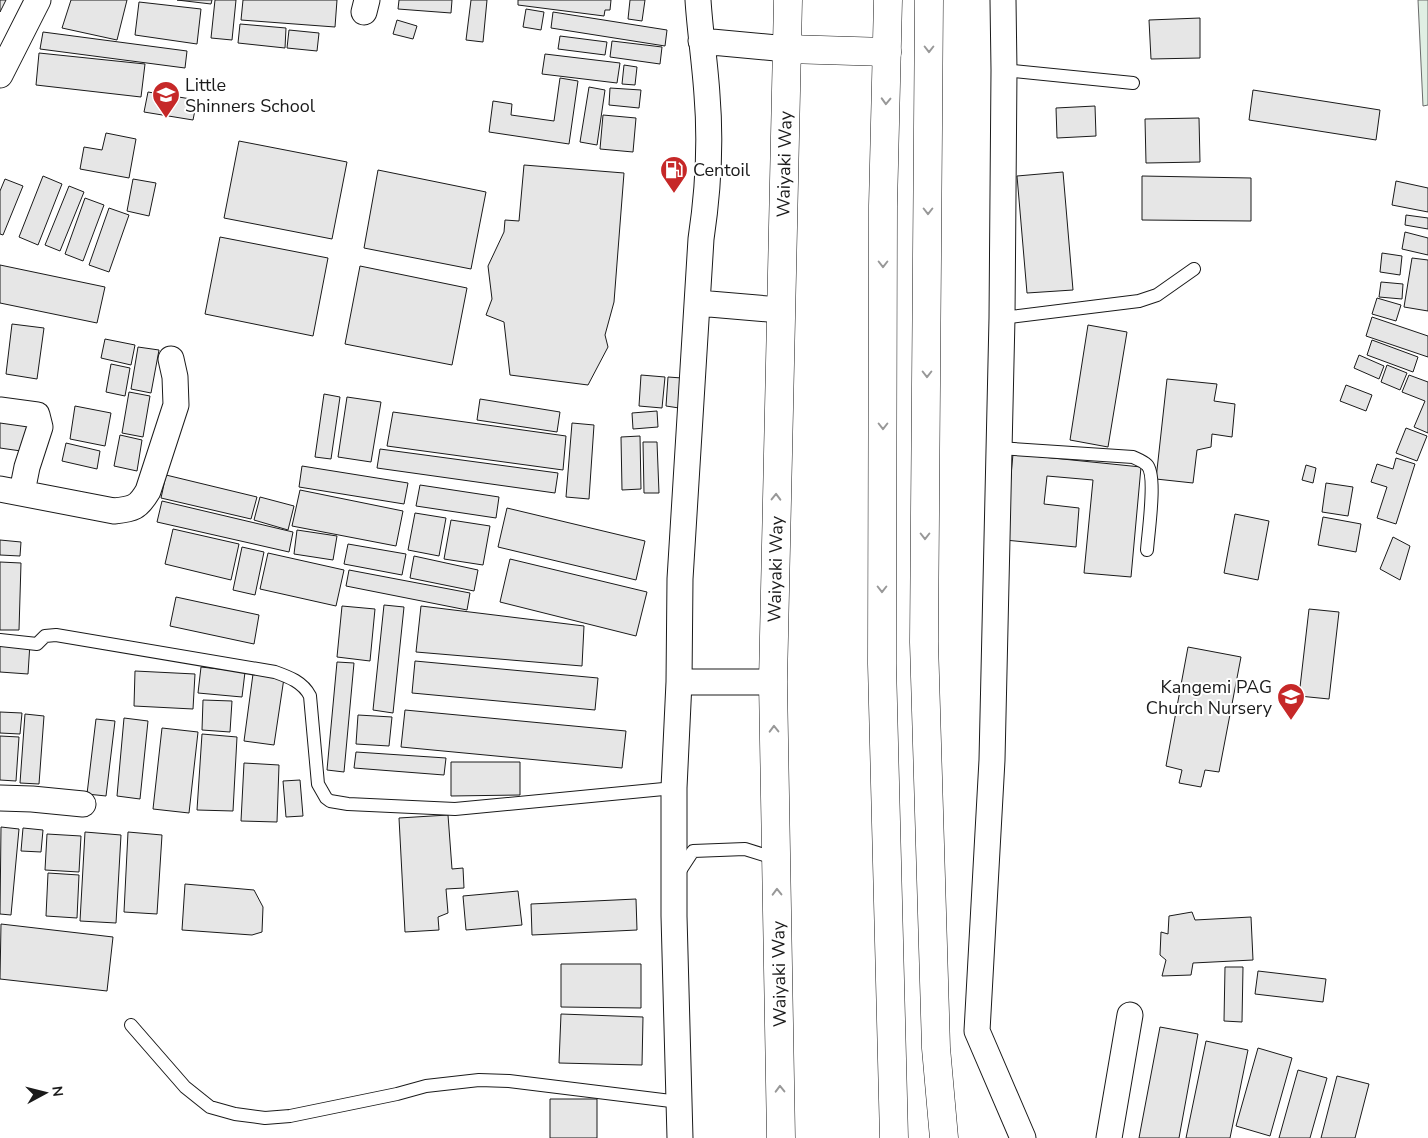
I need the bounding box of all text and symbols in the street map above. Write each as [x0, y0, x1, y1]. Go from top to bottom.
one-way arrow [924, 45, 934, 53]
place label: Little Shinners School [185, 73, 316, 118]
school or university icon: Little Shinners School [151, 80, 181, 119]
one-way arrow [880, 97, 891, 105]
street label: Waiyaki Way [771, 110, 798, 218]
fuel station icon: Centoil [659, 155, 689, 194]
place label: Centoil [693, 158, 751, 182]
one-way arrow [923, 208, 933, 215]
one-way arrow [878, 260, 888, 268]
one-way arrow [922, 370, 932, 378]
one-way arrow [878, 422, 888, 430]
one-way arrow [771, 493, 782, 501]
street label: Waiyaki Way [762, 515, 789, 623]
one-way arrow [920, 532, 930, 540]
one-way arrow [877, 585, 887, 593]
place label: Kangemi PAG Church Nursery [1146, 675, 1273, 720]
school or university icon: Kangemi PAG Church Nursery [1276, 682, 1306, 721]
one-way arrow [769, 725, 779, 733]
one-way arrow [772, 888, 783, 896]
street label: Waiyaki Way [766, 920, 792, 1027]
north arrow [20, 1068, 70, 1118]
text: N [47, 1085, 67, 1098]
one-way arrow [775, 1085, 785, 1093]

